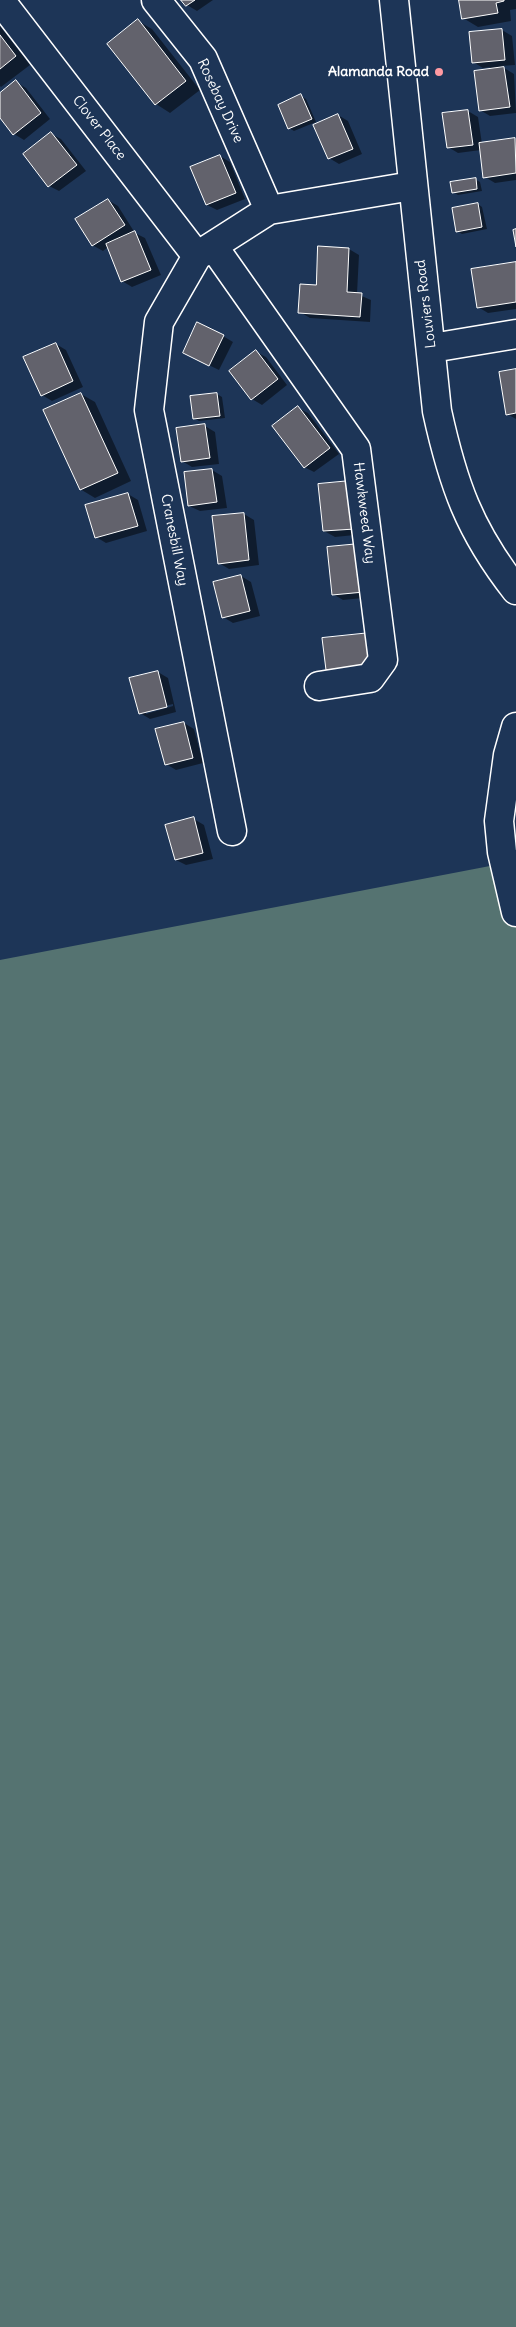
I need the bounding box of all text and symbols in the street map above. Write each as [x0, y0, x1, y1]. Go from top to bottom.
street label: Rosebay Drive [193, 56, 247, 146]
place label: Alamanda Road [328, 64, 429, 80]
marker: Alamanda Road [433, 66, 445, 78]
street label: Clover Place [69, 92, 129, 164]
street label: Louviers Road [412, 259, 440, 349]
street label: Hawkweed Way [349, 461, 379, 565]
street label: Cranesbill Way [157, 493, 191, 587]

